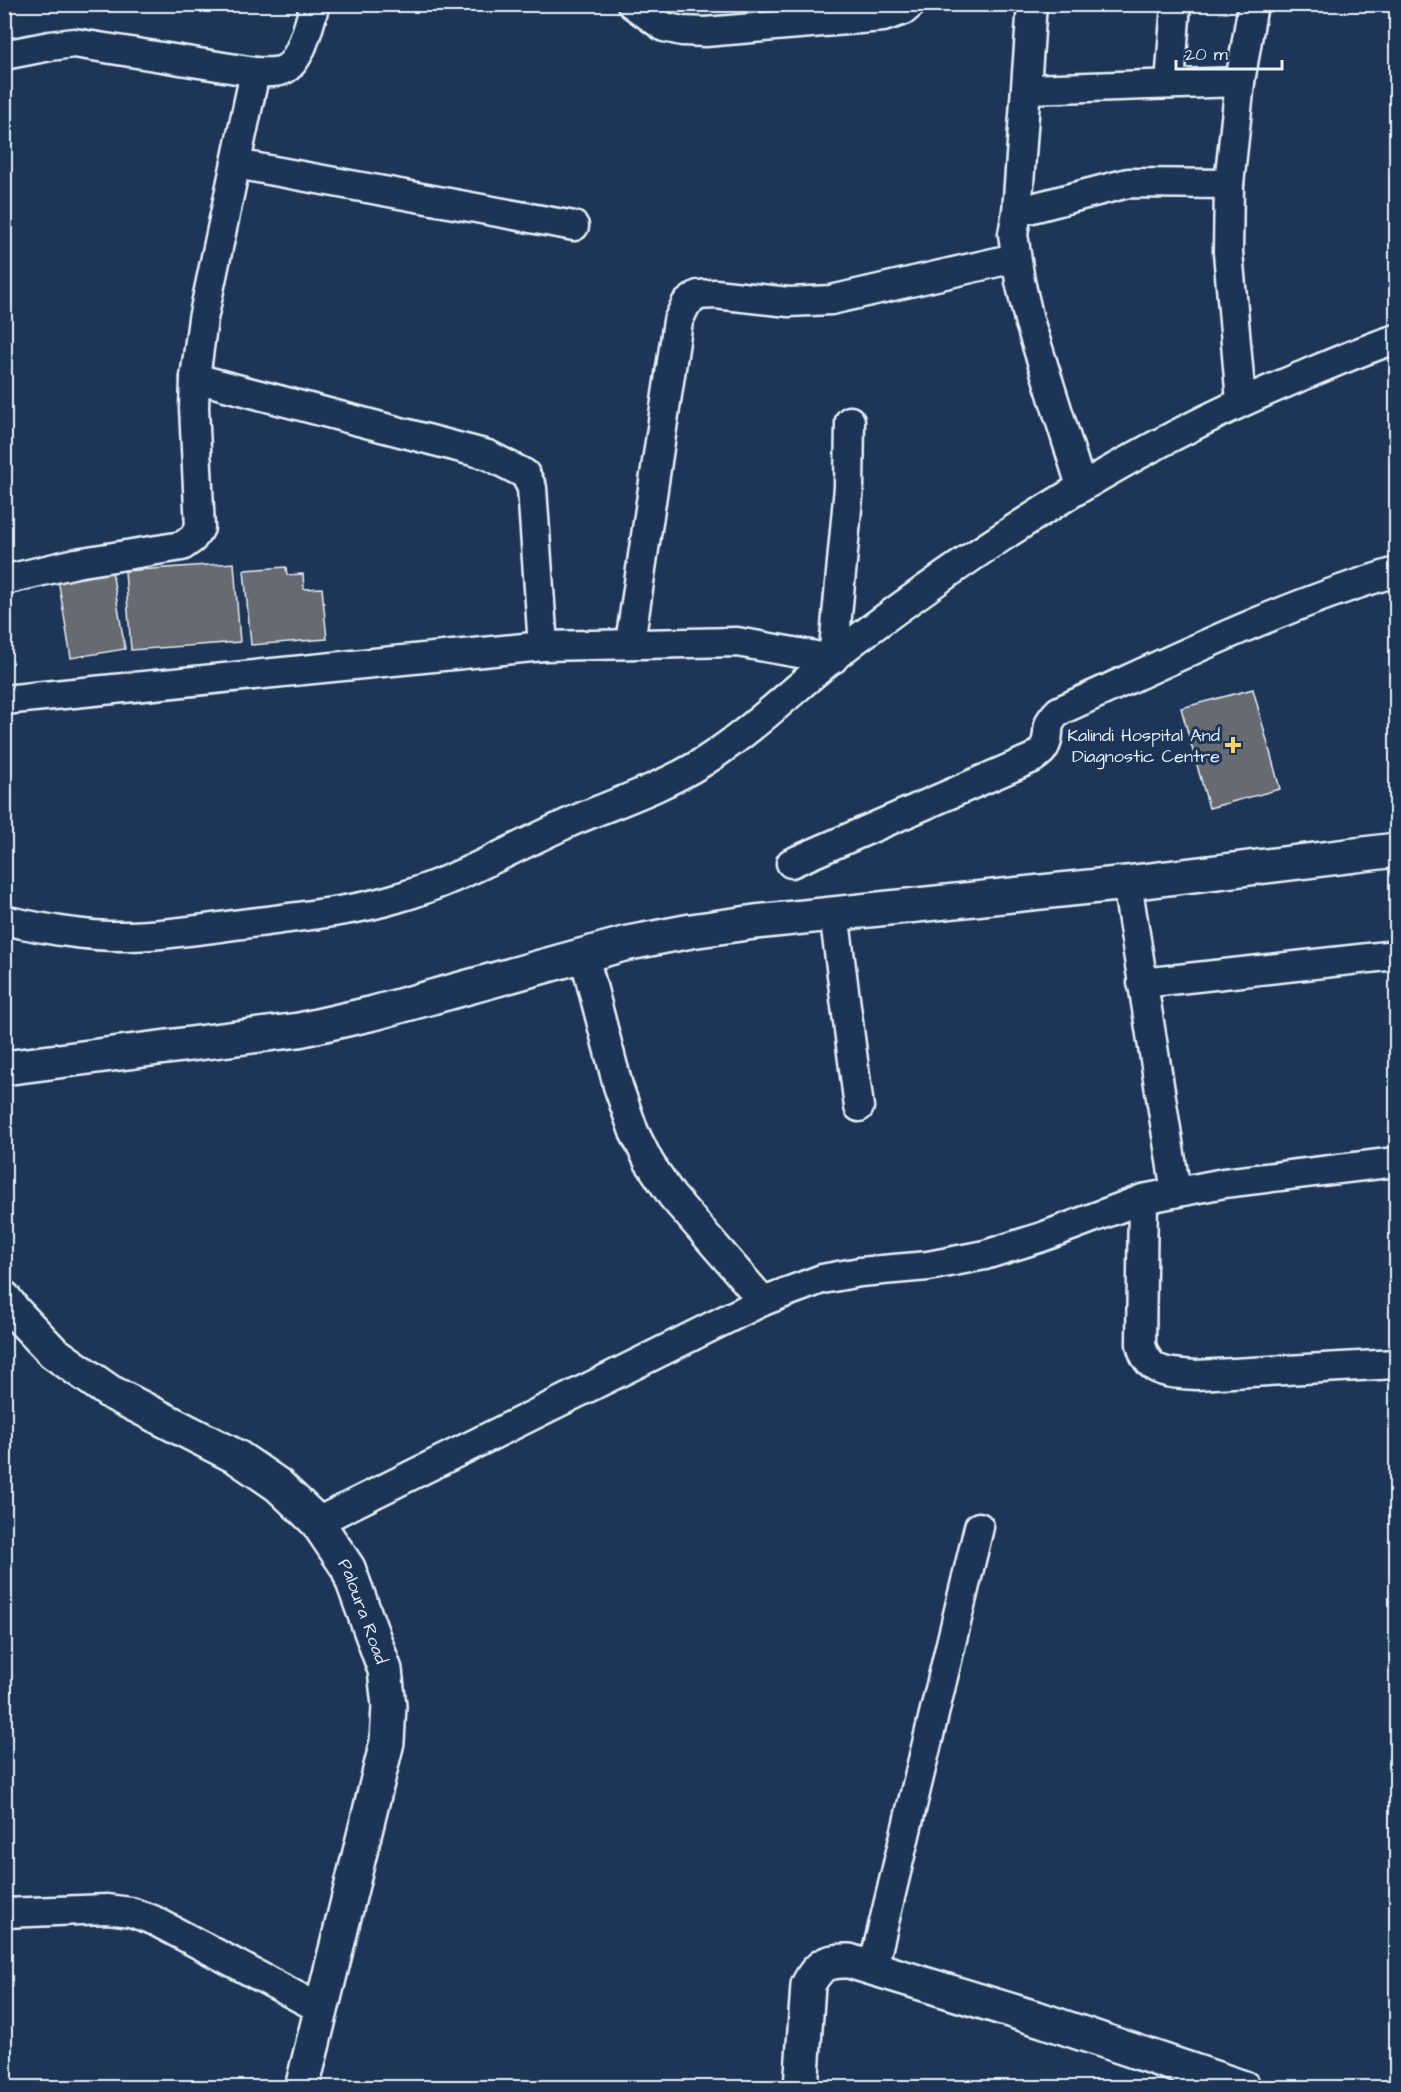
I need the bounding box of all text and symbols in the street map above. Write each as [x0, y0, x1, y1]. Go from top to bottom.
scale bar [1176, 33, 1282, 71]
text: 20 m [1185, 42, 1228, 67]
place label: Kalindi Hospital And Diagnostic Centre [1067, 723, 1220, 770]
marker: Kalindi Hospital And Diagnostic Centre [1224, 736, 1242, 754]
street label: Paloura Road [332, 1553, 394, 1667]

